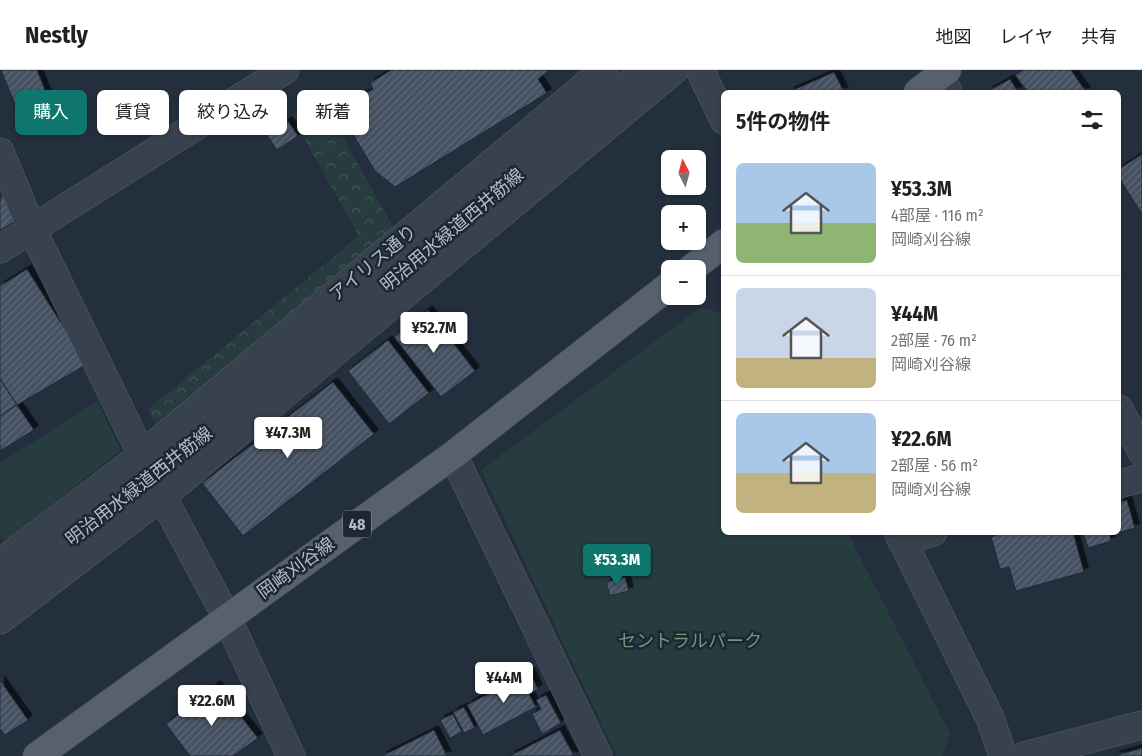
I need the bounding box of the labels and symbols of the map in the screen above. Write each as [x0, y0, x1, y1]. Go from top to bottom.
north arrow [661, 150, 706, 195]
street label: 明治用水緑道西井筋線 [376, 164, 528, 296]
street label: アイリス通り [325, 220, 421, 306]
pin: ¥52.7M [393, 312, 475, 354]
pin: ¥47.3M [247, 416, 329, 459]
street label: 明治用水緑道西井筋線 [61, 422, 217, 550]
road number: 48 [343, 510, 371, 538]
street label: 岡崎刈谷線 [253, 533, 339, 603]
pin: ¥53.3M [576, 544, 658, 586]
park label: セントラルパーク [618, 630, 762, 652]
pin: ¥44M [474, 662, 534, 704]
pin: ¥22.6M [171, 684, 253, 727]

